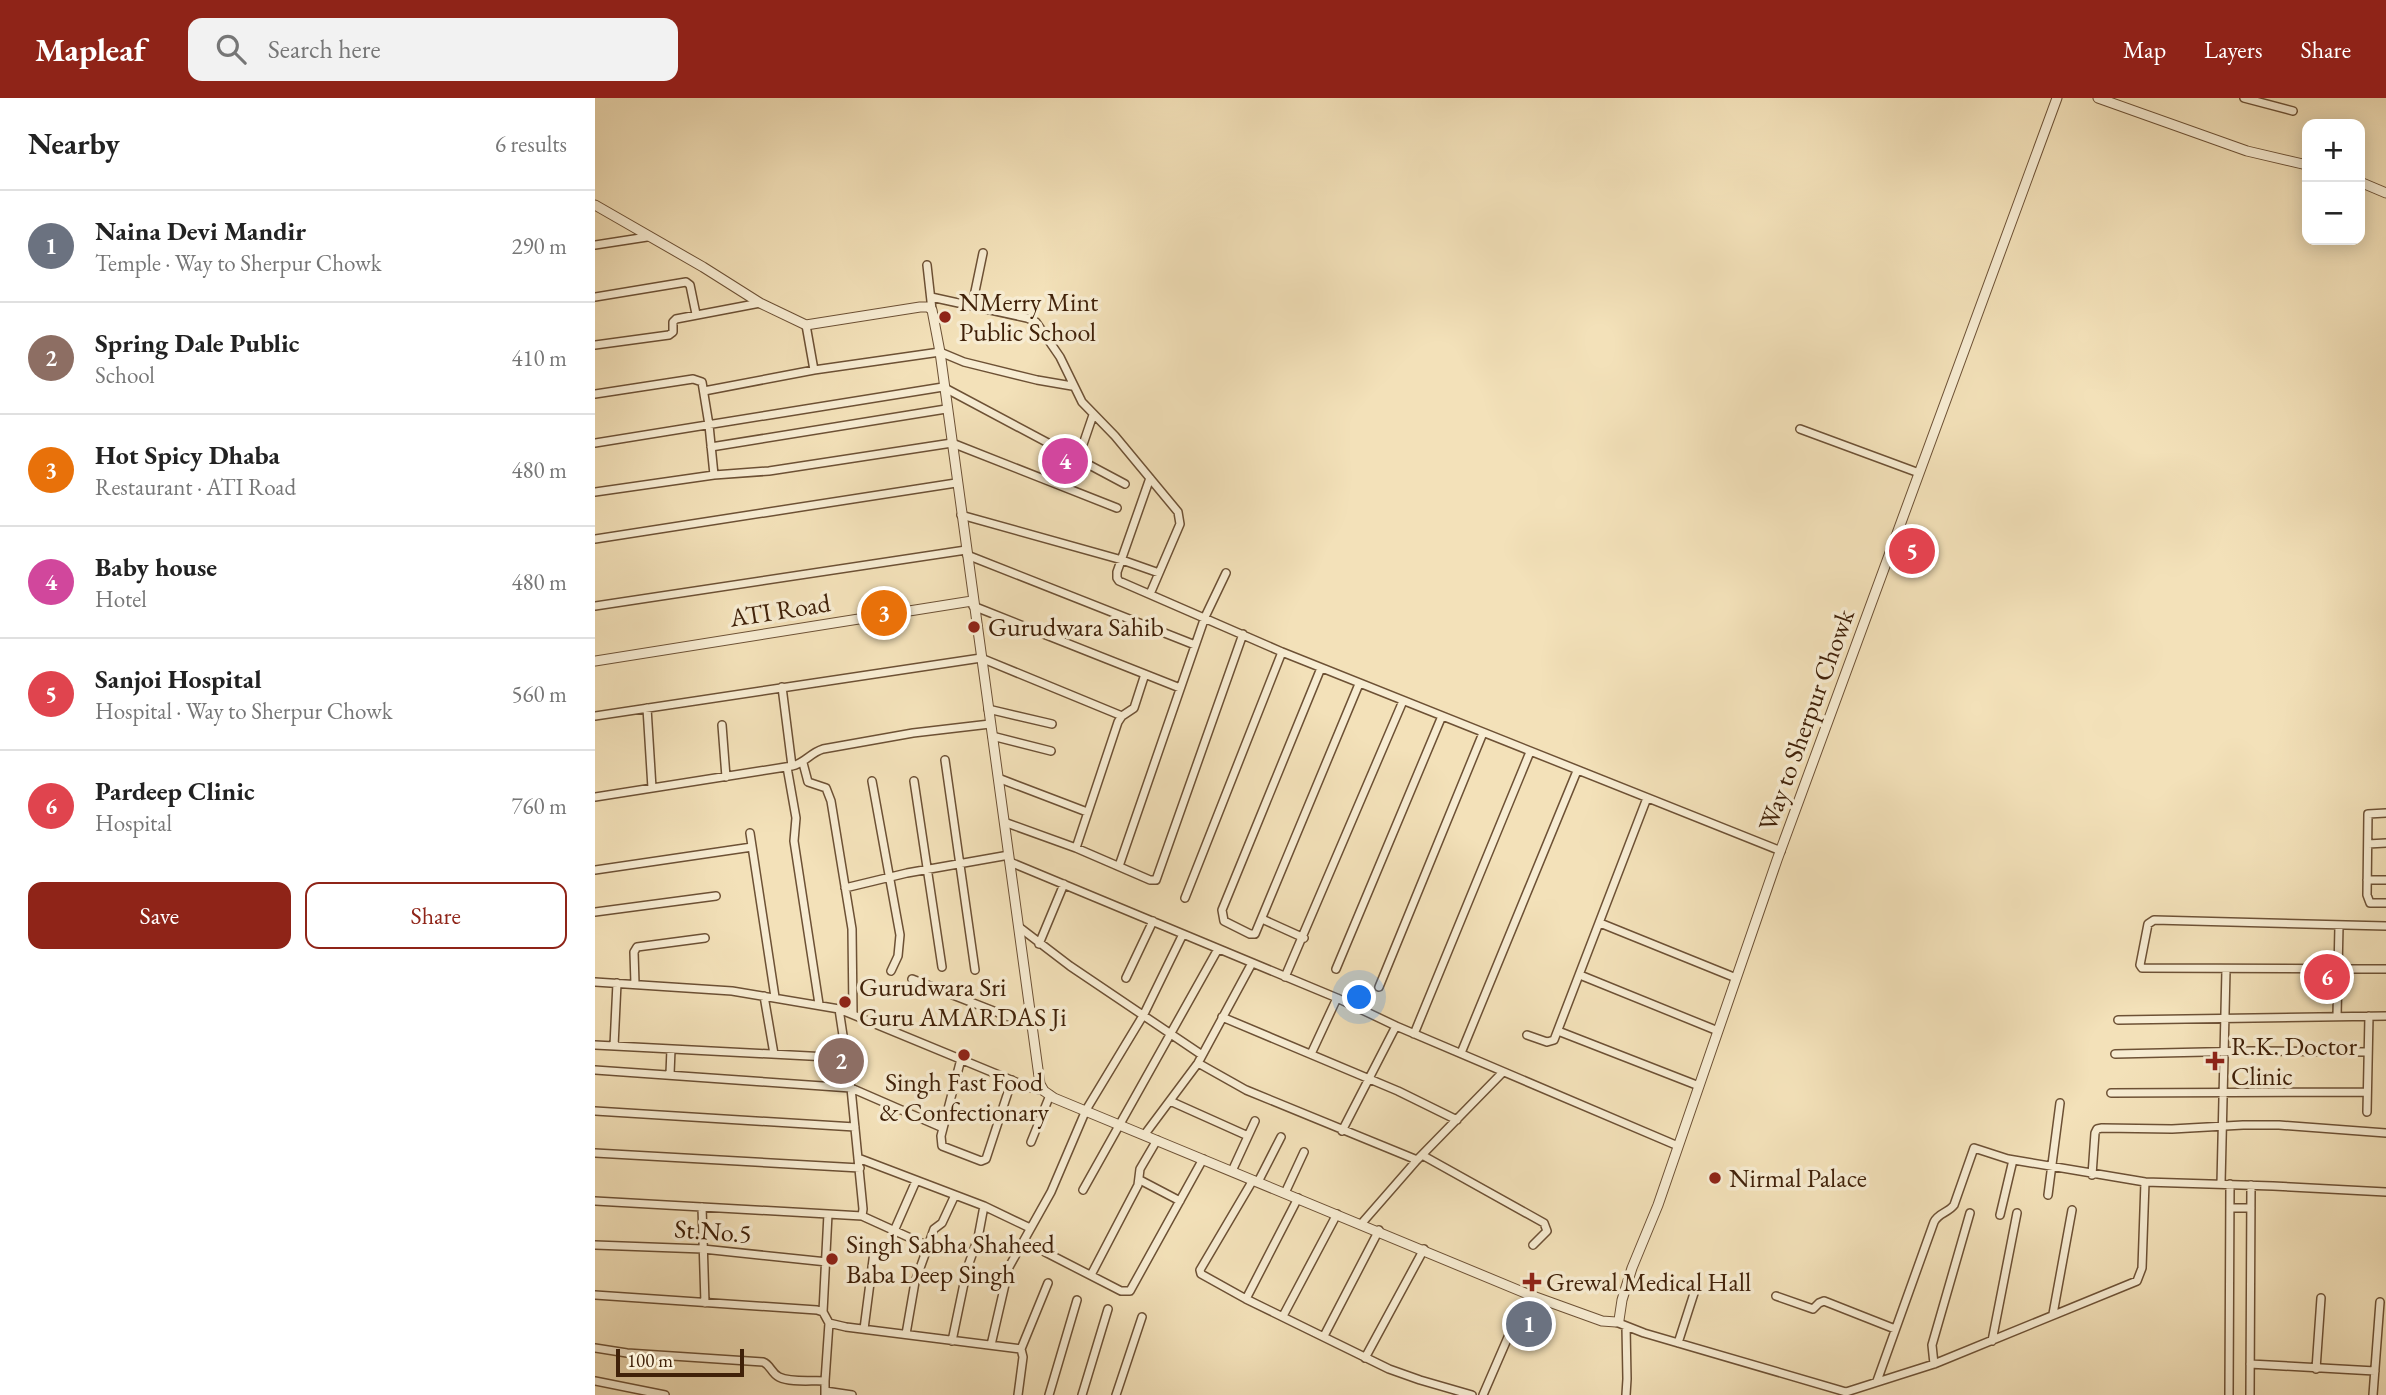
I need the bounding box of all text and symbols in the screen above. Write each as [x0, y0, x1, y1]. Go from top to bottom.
search box [188, 18, 678, 81]
text: Mapleaf [35, 28, 146, 71]
icon: search [212, 30, 250, 68]
text: Search here [268, 32, 381, 66]
text: Map [2123, 34, 2166, 65]
text: Layers [2204, 34, 2263, 65]
text: Share [2301, 34, 2351, 65]
map controls [2302, 119, 2365, 245]
button: + [2302, 119, 2365, 182]
text: Nearby [28, 124, 120, 163]
text: 6 results [495, 129, 567, 159]
button: − [2302, 182, 2365, 245]
text: Naina Devi Mandir [95, 214, 306, 248]
text: 1 [45, 231, 57, 261]
text: 290 m [511, 231, 567, 261]
text: Temple · Way to Sherpur Chowk [95, 248, 382, 278]
place label: NMerry Mint Public School [959, 285, 1098, 349]
marker: NMerry Mint Public School [937, 309, 953, 325]
text: Spring Dale Public [95, 326, 299, 360]
text: 2 [45, 343, 57, 373]
text: 410 m [511, 343, 567, 373]
text: School [95, 360, 155, 390]
pin: 4 [1042, 435, 1088, 487]
text: Hot Spicy Dhaba [95, 438, 280, 472]
text: 3 [45, 455, 57, 485]
text: 480 m [511, 455, 567, 485]
text: Restaurant · ATI Road [95, 472, 296, 502]
pin: 5 [1889, 525, 1935, 577]
text: Baby house [95, 550, 217, 584]
text: 4 [45, 567, 57, 597]
text: 480 m [511, 567, 567, 597]
text: Hotel [95, 584, 147, 614]
street label: ATI Road [726, 585, 834, 635]
pin: 3 [861, 587, 907, 639]
street label: Way to Sherpur Chowk [1750, 604, 1862, 836]
place label: Gurudwara Sahib [988, 610, 1164, 644]
marker: Gurudwara Sahib [966, 619, 982, 635]
text: Sanjoi Hospital [95, 662, 262, 696]
text: 5 [45, 679, 57, 709]
text: 560 m [511, 679, 567, 709]
text: Hospital · Way to Sherpur Chowk [95, 696, 393, 726]
text: Pardeep Clinic [95, 774, 255, 808]
text: 6 [45, 791, 57, 821]
text: 760 m [511, 791, 567, 821]
text: Hospital [95, 808, 172, 838]
button: Save [28, 882, 291, 949]
button: Share [305, 882, 567, 949]
pin: 6 [2304, 951, 2350, 1003]
place label: Gurudwara Sri Guru AMARDAS Ji [859, 970, 1067, 1034]
your location [1342, 980, 1376, 1014]
marker: Gurudwara Sri Guru AMARDAS Ji [837, 994, 853, 1010]
place label: R.K. Doctor Clinic [2231, 1029, 2357, 1093]
pin: 2 [818, 1035, 864, 1087]
marker: Singh Fast Food & Confectionary [956, 1047, 972, 1063]
marker: R.K. Doctor Clinic [2205, 1051, 2225, 1071]
place label: Singh Fast Food & Confectionary [879, 1065, 1049, 1129]
place label: Nirmal Palace [1729, 1161, 1867, 1195]
marker: Nirmal Palace [1707, 1170, 1723, 1186]
street label: St.No.5 [673, 1211, 753, 1251]
place label: Singh Sabha Shaheed Baba Deep Singh [846, 1227, 1056, 1291]
marker: Singh Sabha Shaheed Baba Deep Singh [824, 1251, 840, 1267]
place label: Grewal Medical Hall [1546, 1265, 1751, 1299]
marker: Grewal Medical Hall [1524, 1274, 1540, 1290]
pin: 1 [1506, 1298, 1552, 1350]
scale bar [616, 1346, 744, 1378]
text: 100 m [627, 1348, 673, 1373]

